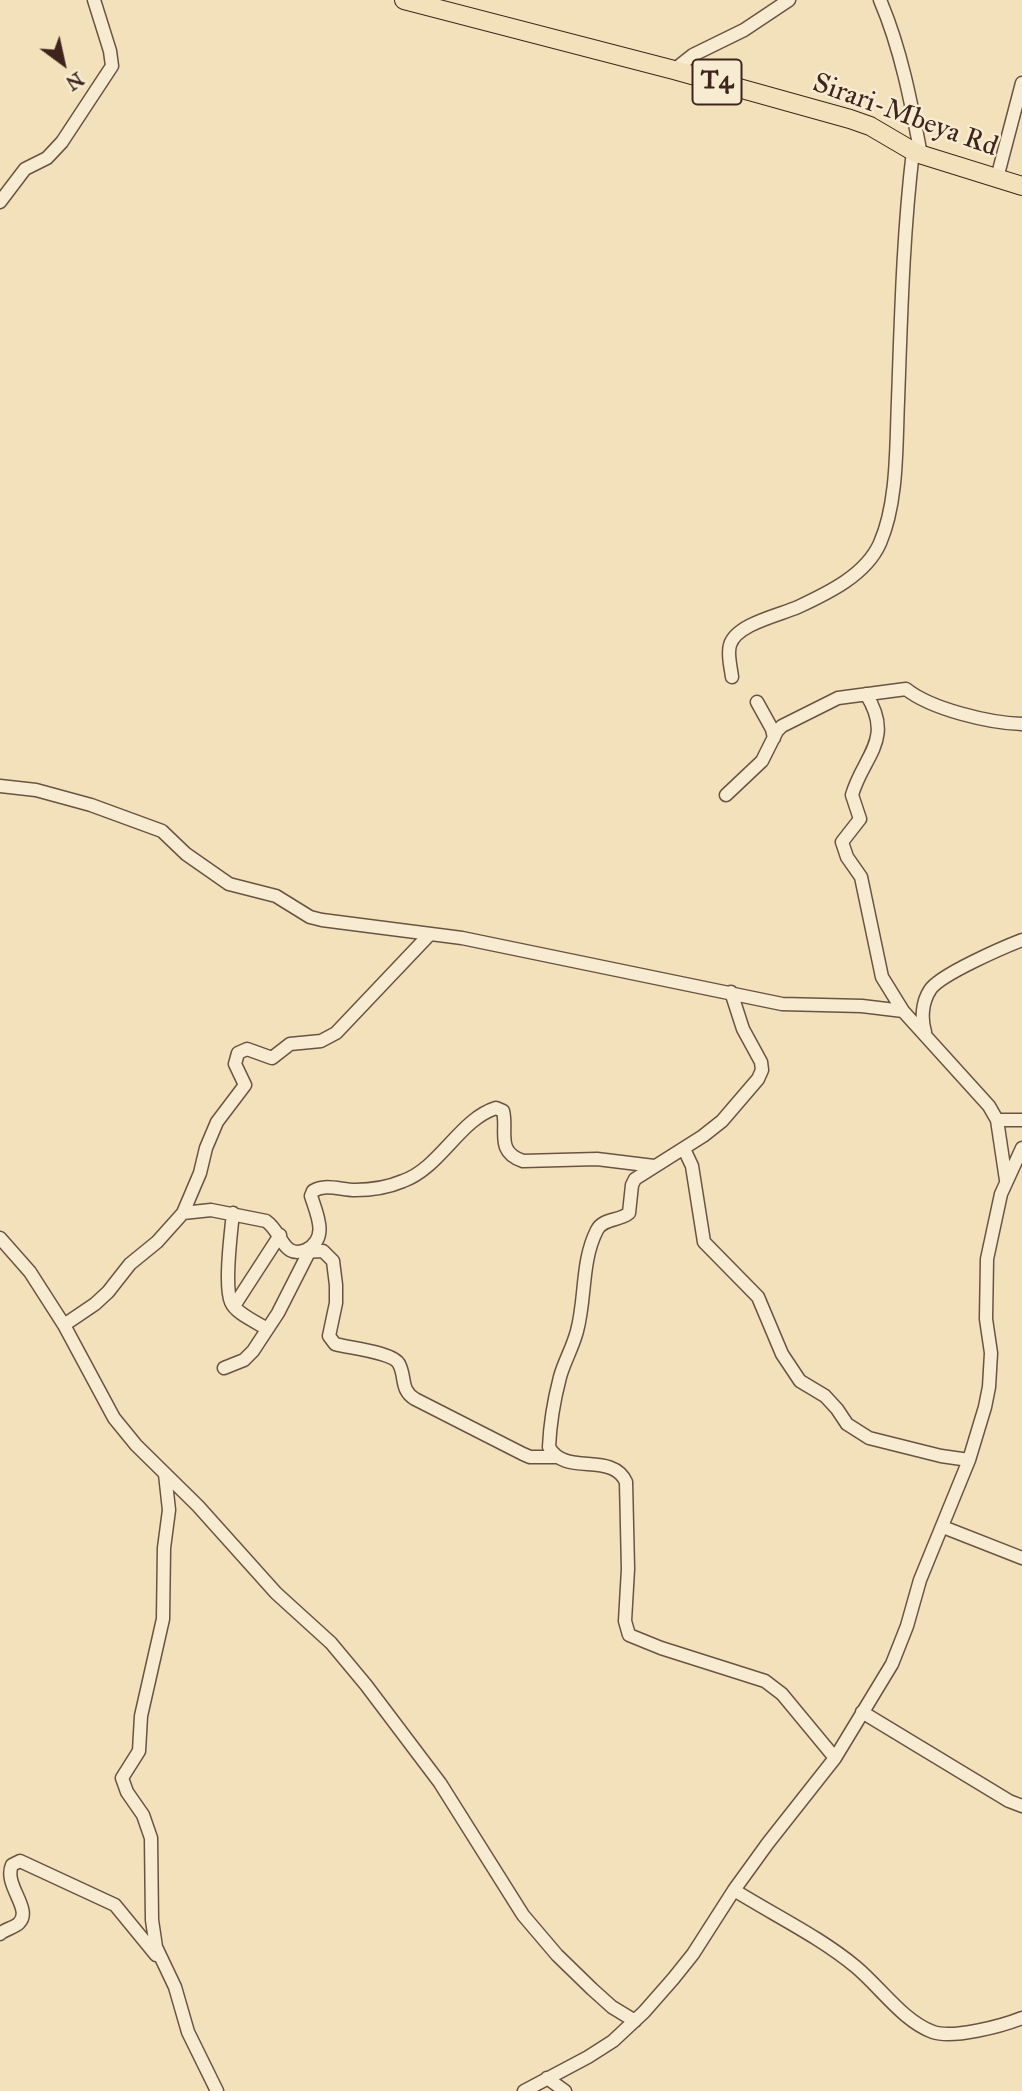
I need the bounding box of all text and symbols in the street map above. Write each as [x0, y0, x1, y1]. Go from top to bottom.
north arrow [28, 28, 98, 98]
road number: T4 [692, 60, 742, 104]
text: N [62, 67, 88, 95]
street label: Sirari-Mbeya Rd [808, 67, 1002, 165]

